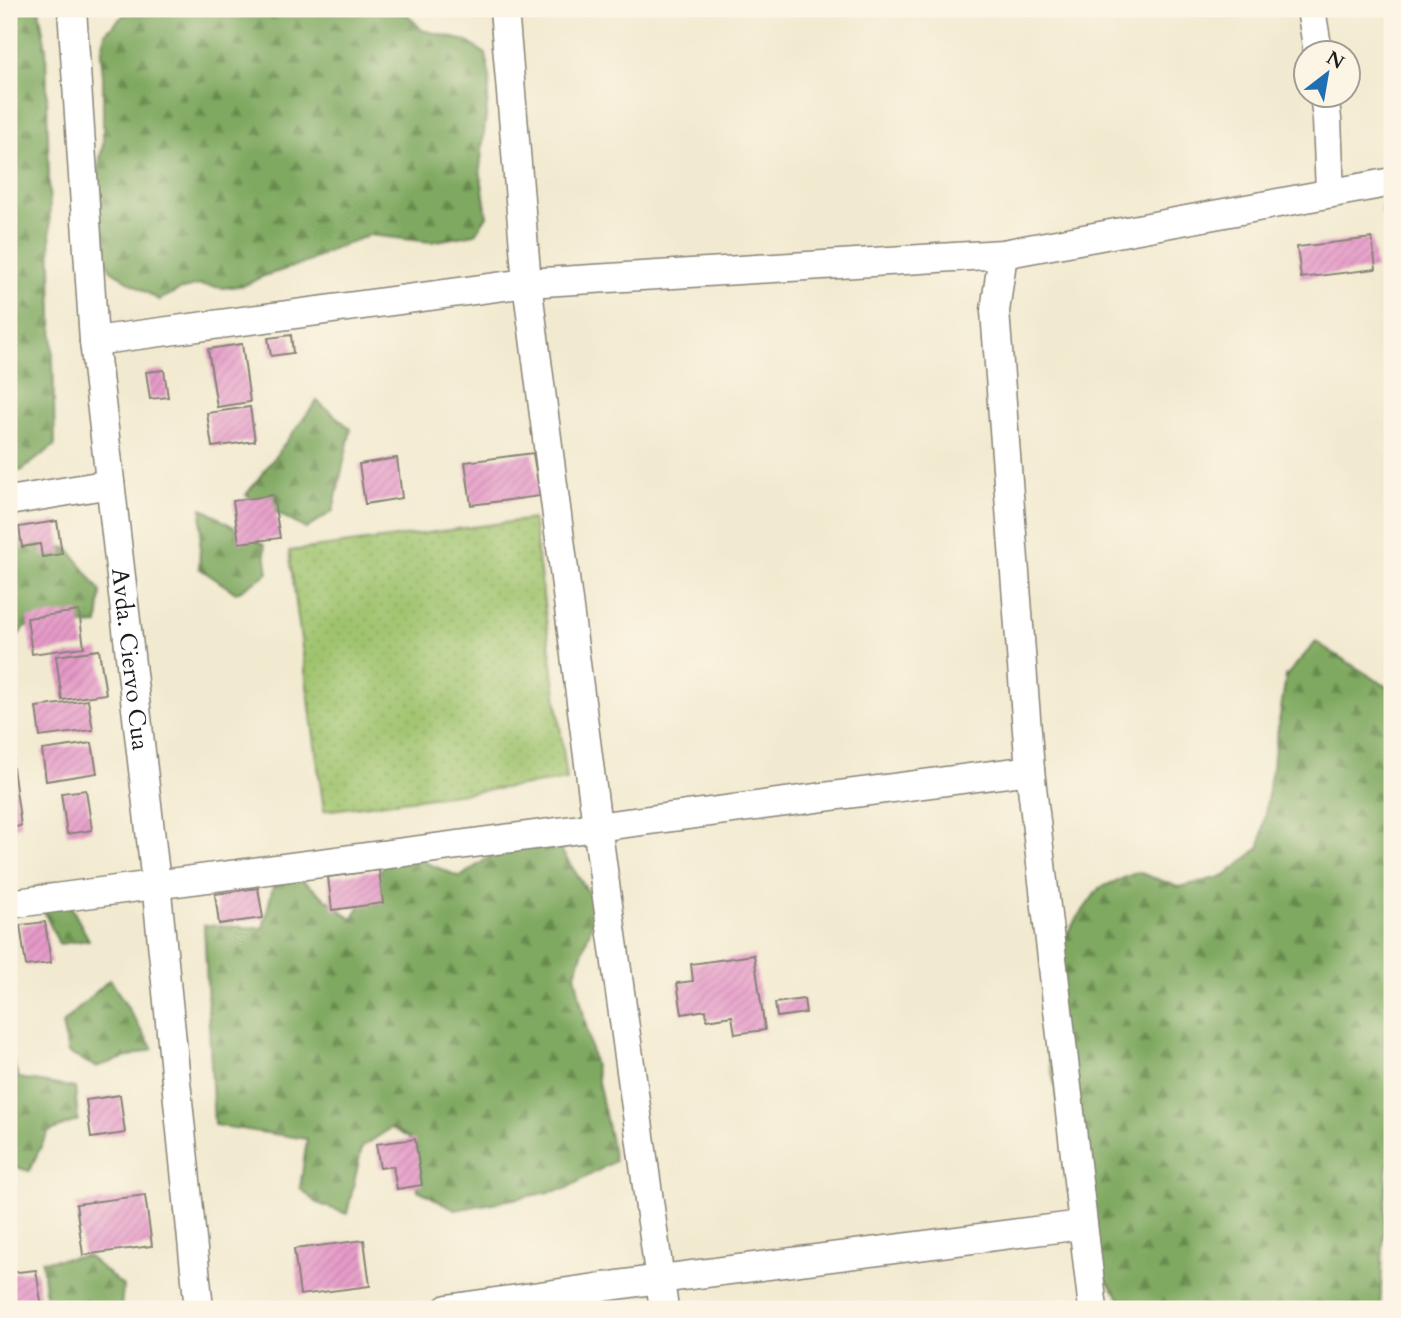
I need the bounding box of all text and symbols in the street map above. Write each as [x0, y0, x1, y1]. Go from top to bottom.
north arrow [1292, 38, 1362, 108]
text: N [1321, 45, 1349, 76]
street label: Avda. Ciervo Cua [104, 566, 157, 753]

